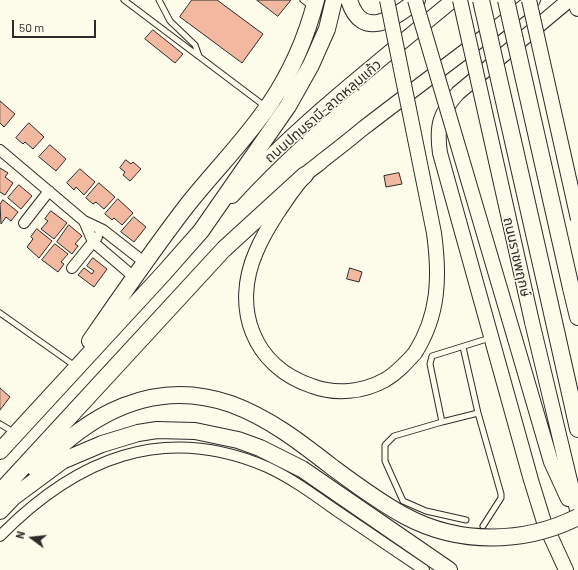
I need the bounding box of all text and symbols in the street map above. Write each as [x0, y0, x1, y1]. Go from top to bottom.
scale bar [14, 12, 98, 38]
text: 50 m [19, 20, 44, 34]
street label: ถนนปทุมธานี-ลาดหลุมแก้ว [261, 56, 385, 166]
street label: ถนนราชพฤกษ์ [500, 215, 534, 299]
north arrow [12, 518, 52, 558]
text: N [13, 530, 27, 540]

